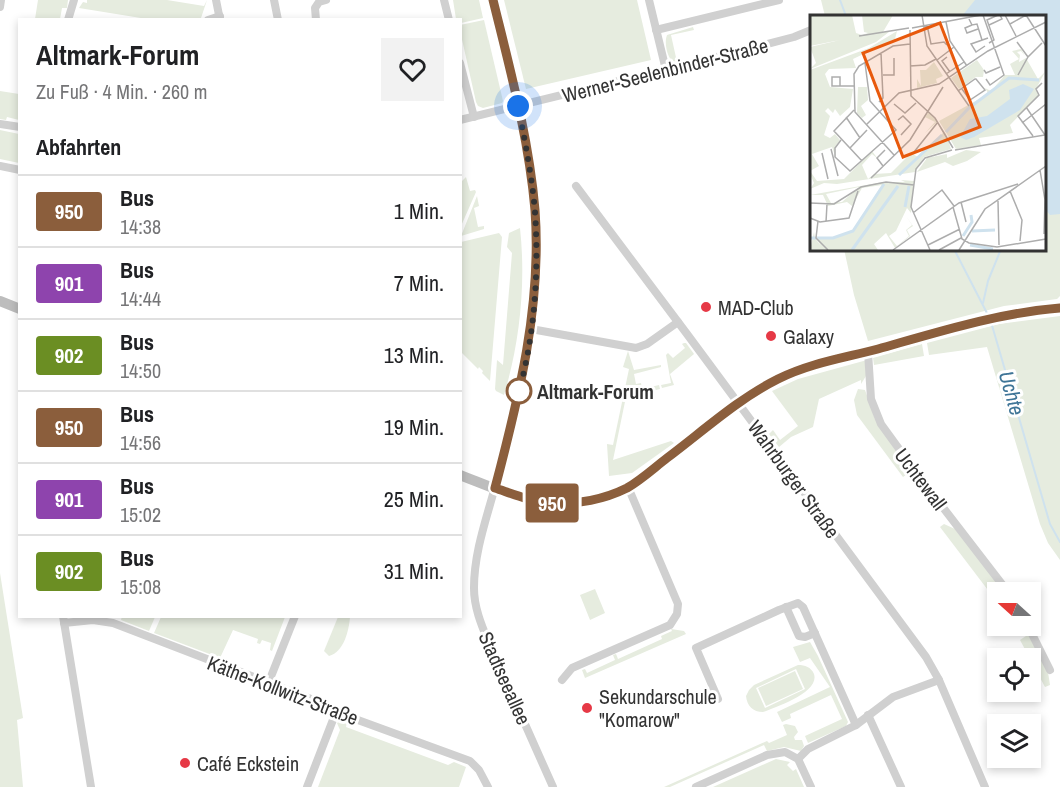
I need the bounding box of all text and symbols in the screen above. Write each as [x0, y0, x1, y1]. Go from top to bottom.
inset map [810, 15, 1045, 250]
street label: Werner-Seelenbinder-Straße [559, 31, 771, 109]
text: Altmark-Forum [36, 36, 199, 74]
button: heart [381, 38, 444, 101]
text: Zu Fuß · 4 Min. · 260 m [36, 78, 207, 105]
your location [503, 91, 533, 121]
text: Abfahrten [36, 132, 121, 162]
text: Bus [120, 183, 154, 213]
text: 1 Min. [394, 196, 444, 226]
text: 950 [55, 197, 83, 226]
text: 14:38 [120, 213, 161, 240]
text: Bus [120, 255, 154, 285]
text: 7 Min. [394, 268, 444, 298]
text: 901 [55, 269, 83, 298]
text: 14:44 [120, 285, 161, 312]
place label: MAD-Club [718, 294, 794, 321]
marker: MAD-Club [699, 300, 713, 314]
place label: Galaxy [783, 323, 835, 350]
text: Bus [120, 327, 154, 357]
marker: Galaxy [764, 329, 778, 343]
text: 13 Min. [384, 340, 444, 370]
text: 902 [55, 341, 83, 370]
text: 14:50 [120, 357, 161, 384]
water label: Uchte [992, 367, 1032, 419]
marker: Altmark-Forum [506, 378, 532, 404]
place label: Altmark-Forum [537, 378, 654, 405]
text: Bus [120, 399, 154, 429]
text: 19 Min. [384, 412, 444, 442]
text: 950 [55, 413, 83, 442]
street label: Wahrburger Straße [742, 415, 846, 543]
text: 14:56 [120, 429, 161, 456]
street label: Uchtewall [889, 442, 953, 516]
text: Bus [120, 471, 154, 501]
text: 25 Min. [384, 484, 444, 514]
line badge: 950 [518, 484, 586, 522]
text: 901 [55, 485, 83, 514]
text: 950 [538, 489, 566, 518]
text: 15:02 [120, 501, 161, 528]
text: Bus [120, 543, 154, 573]
text: 31 Min. [384, 556, 444, 586]
text: 902 [55, 557, 83, 586]
text: 15:08 [120, 573, 161, 600]
north arrow [987, 582, 1041, 636]
map controls [987, 582, 1041, 768]
street label: Stadtseeallee [472, 627, 538, 729]
button: locate [987, 648, 1041, 702]
street label: Käthe-Kollwitz-Straße [204, 649, 362, 731]
place label: Sekundarschule "Komarow" [599, 683, 717, 733]
marker: Sekundarschule "Komarow" [580, 701, 594, 715]
button: layers [987, 714, 1041, 768]
place label: Café Eckstein [197, 750, 299, 777]
marker: Café Eckstein [178, 756, 192, 770]

